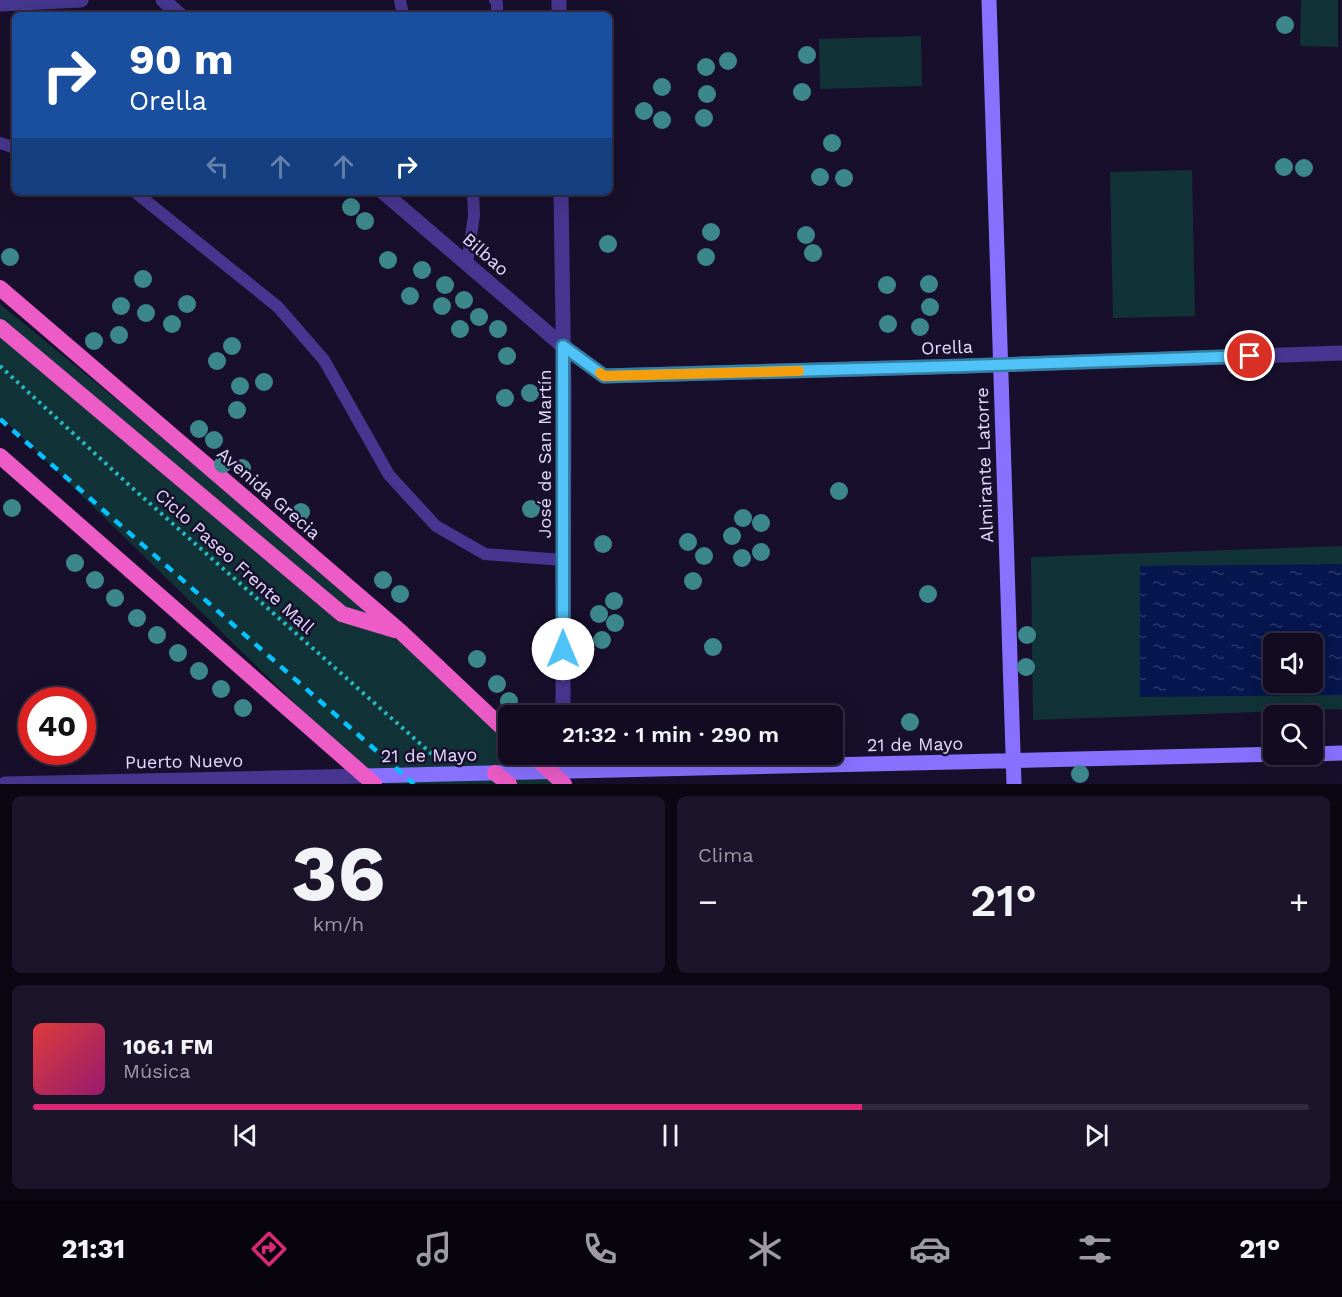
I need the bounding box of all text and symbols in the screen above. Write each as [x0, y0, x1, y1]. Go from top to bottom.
text: 90 m [129, 35, 233, 84]
icon: right [30, 36, 108, 114]
text: Orella [129, 85, 207, 117]
icon: left [201, 150, 234, 183]
icon: ahead [264, 150, 297, 183]
icon: ahead [327, 150, 360, 183]
icon: right [390, 150, 423, 183]
street label: Bilbao [459, 228, 513, 280]
pin [1224, 330, 1275, 381]
street label: Orella [921, 336, 973, 358]
icon: arrive [1233, 339, 1266, 372]
street label: José de San Martín [534, 369, 555, 539]
street label: Almirante Latorre [971, 387, 997, 543]
street label: Avenida Grecia [213, 443, 325, 543]
street label: Ciclo Paseo Frente Mall [151, 484, 319, 638]
position arrow [531, 617, 595, 681]
map controls [1263, 633, 1323, 765]
button: sound [1263, 633, 1323, 693]
speed limit sign: 40 [18, 687, 96, 765]
button: search [1263, 705, 1323, 765]
text: 21:32 · 1 min · 290 m [562, 722, 779, 747]
street label: 21 de Mayo [867, 733, 963, 755]
street label: 21 de Mayo [381, 744, 477, 766]
street label: Puerto Nuevo [125, 749, 243, 773]
text: 36 [291, 827, 386, 919]
text: Clima [698, 843, 754, 867]
text: 21° [970, 874, 1037, 927]
text: − [698, 882, 718, 921]
text: + [1289, 882, 1309, 921]
text: km/h [313, 912, 364, 936]
text: 106.1 FM [123, 1034, 214, 1059]
text: Música [123, 1059, 191, 1083]
icon: previous [229, 1119, 262, 1152]
icon: pause [654, 1119, 687, 1152]
icon: next [1080, 1119, 1113, 1152]
icon: directions [248, 1228, 290, 1270]
icon: music [413, 1228, 455, 1270]
icon: phone [579, 1228, 621, 1270]
icon: climate [744, 1228, 786, 1270]
icon: car [909, 1228, 951, 1270]
icon: filters [1074, 1228, 1116, 1270]
text: 21:31 [62, 1233, 125, 1265]
text: 21° [1239, 1233, 1280, 1265]

